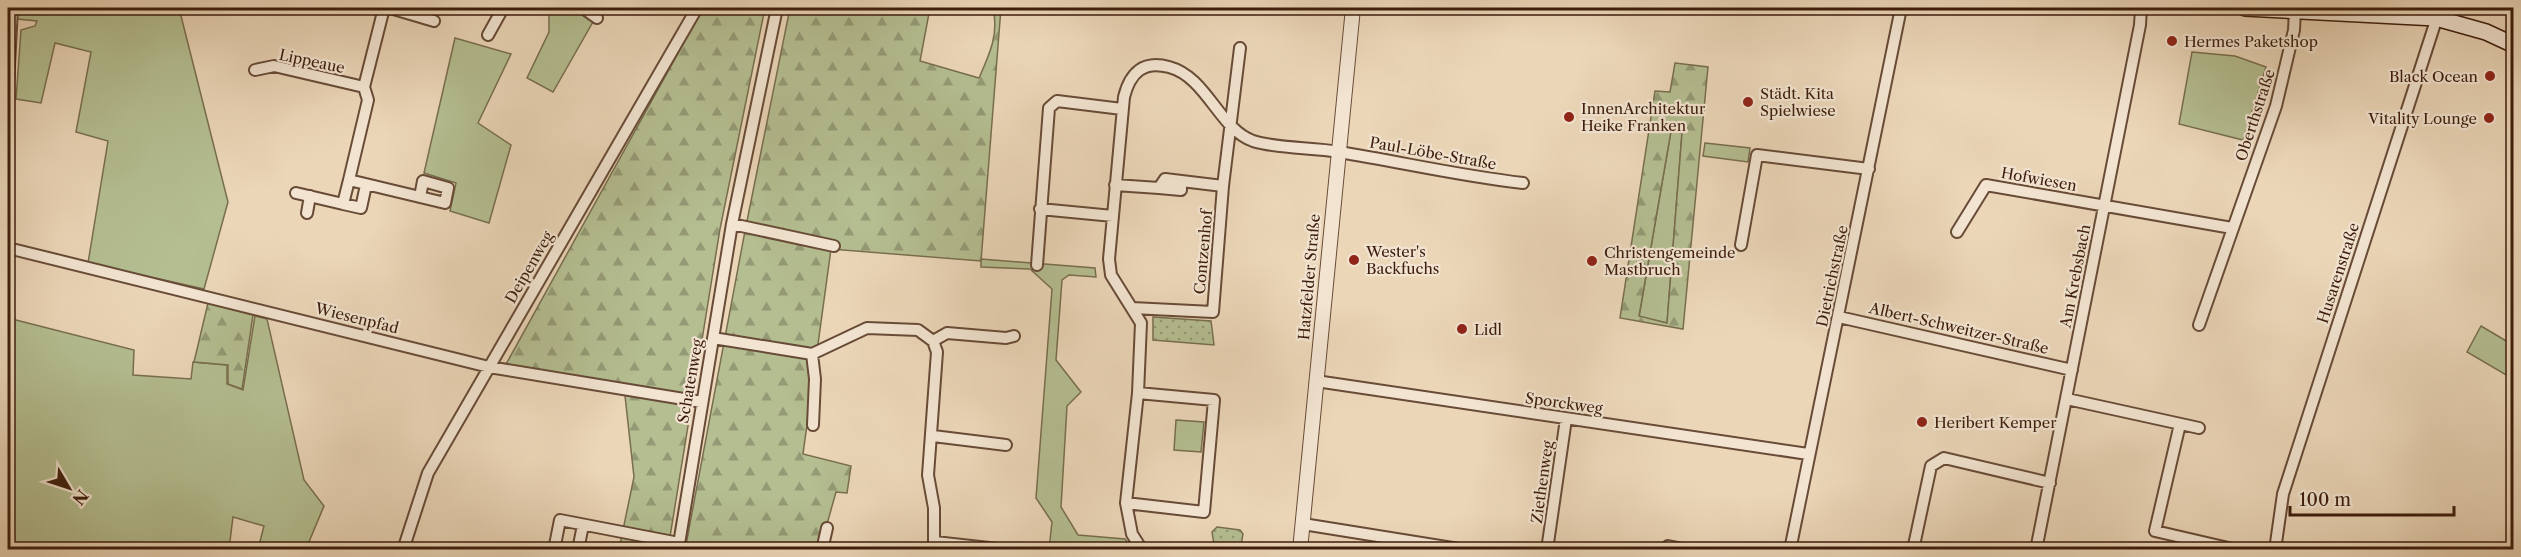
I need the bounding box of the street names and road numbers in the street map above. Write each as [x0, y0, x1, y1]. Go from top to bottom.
street label: Lippeaue [277, 45, 347, 77]
street label: Oberthstraße [2231, 67, 2279, 163]
street label: Paul-Löbe-Straße [1368, 132, 1498, 174]
street label: Hofwiesen [2000, 163, 2079, 195]
street label: Contzenhof [1190, 207, 1216, 295]
street label: Hatzfelder Straße [1294, 213, 1324, 341]
street label: Husarenstraße [2313, 220, 2363, 326]
street label: Am Krebsbach [2055, 222, 2094, 330]
street label: Dietrichstraße [1812, 223, 1852, 329]
street label: Deipenweg [501, 227, 557, 306]
street label: Wiesenpfad [312, 298, 401, 338]
street label: Albert-Schweitzer-Straße [1866, 298, 2051, 358]
street label: Schatenweg [673, 337, 707, 425]
street label: Sporckweg [1524, 388, 1604, 418]
street label: Ziethenweg [1527, 439, 1557, 525]

